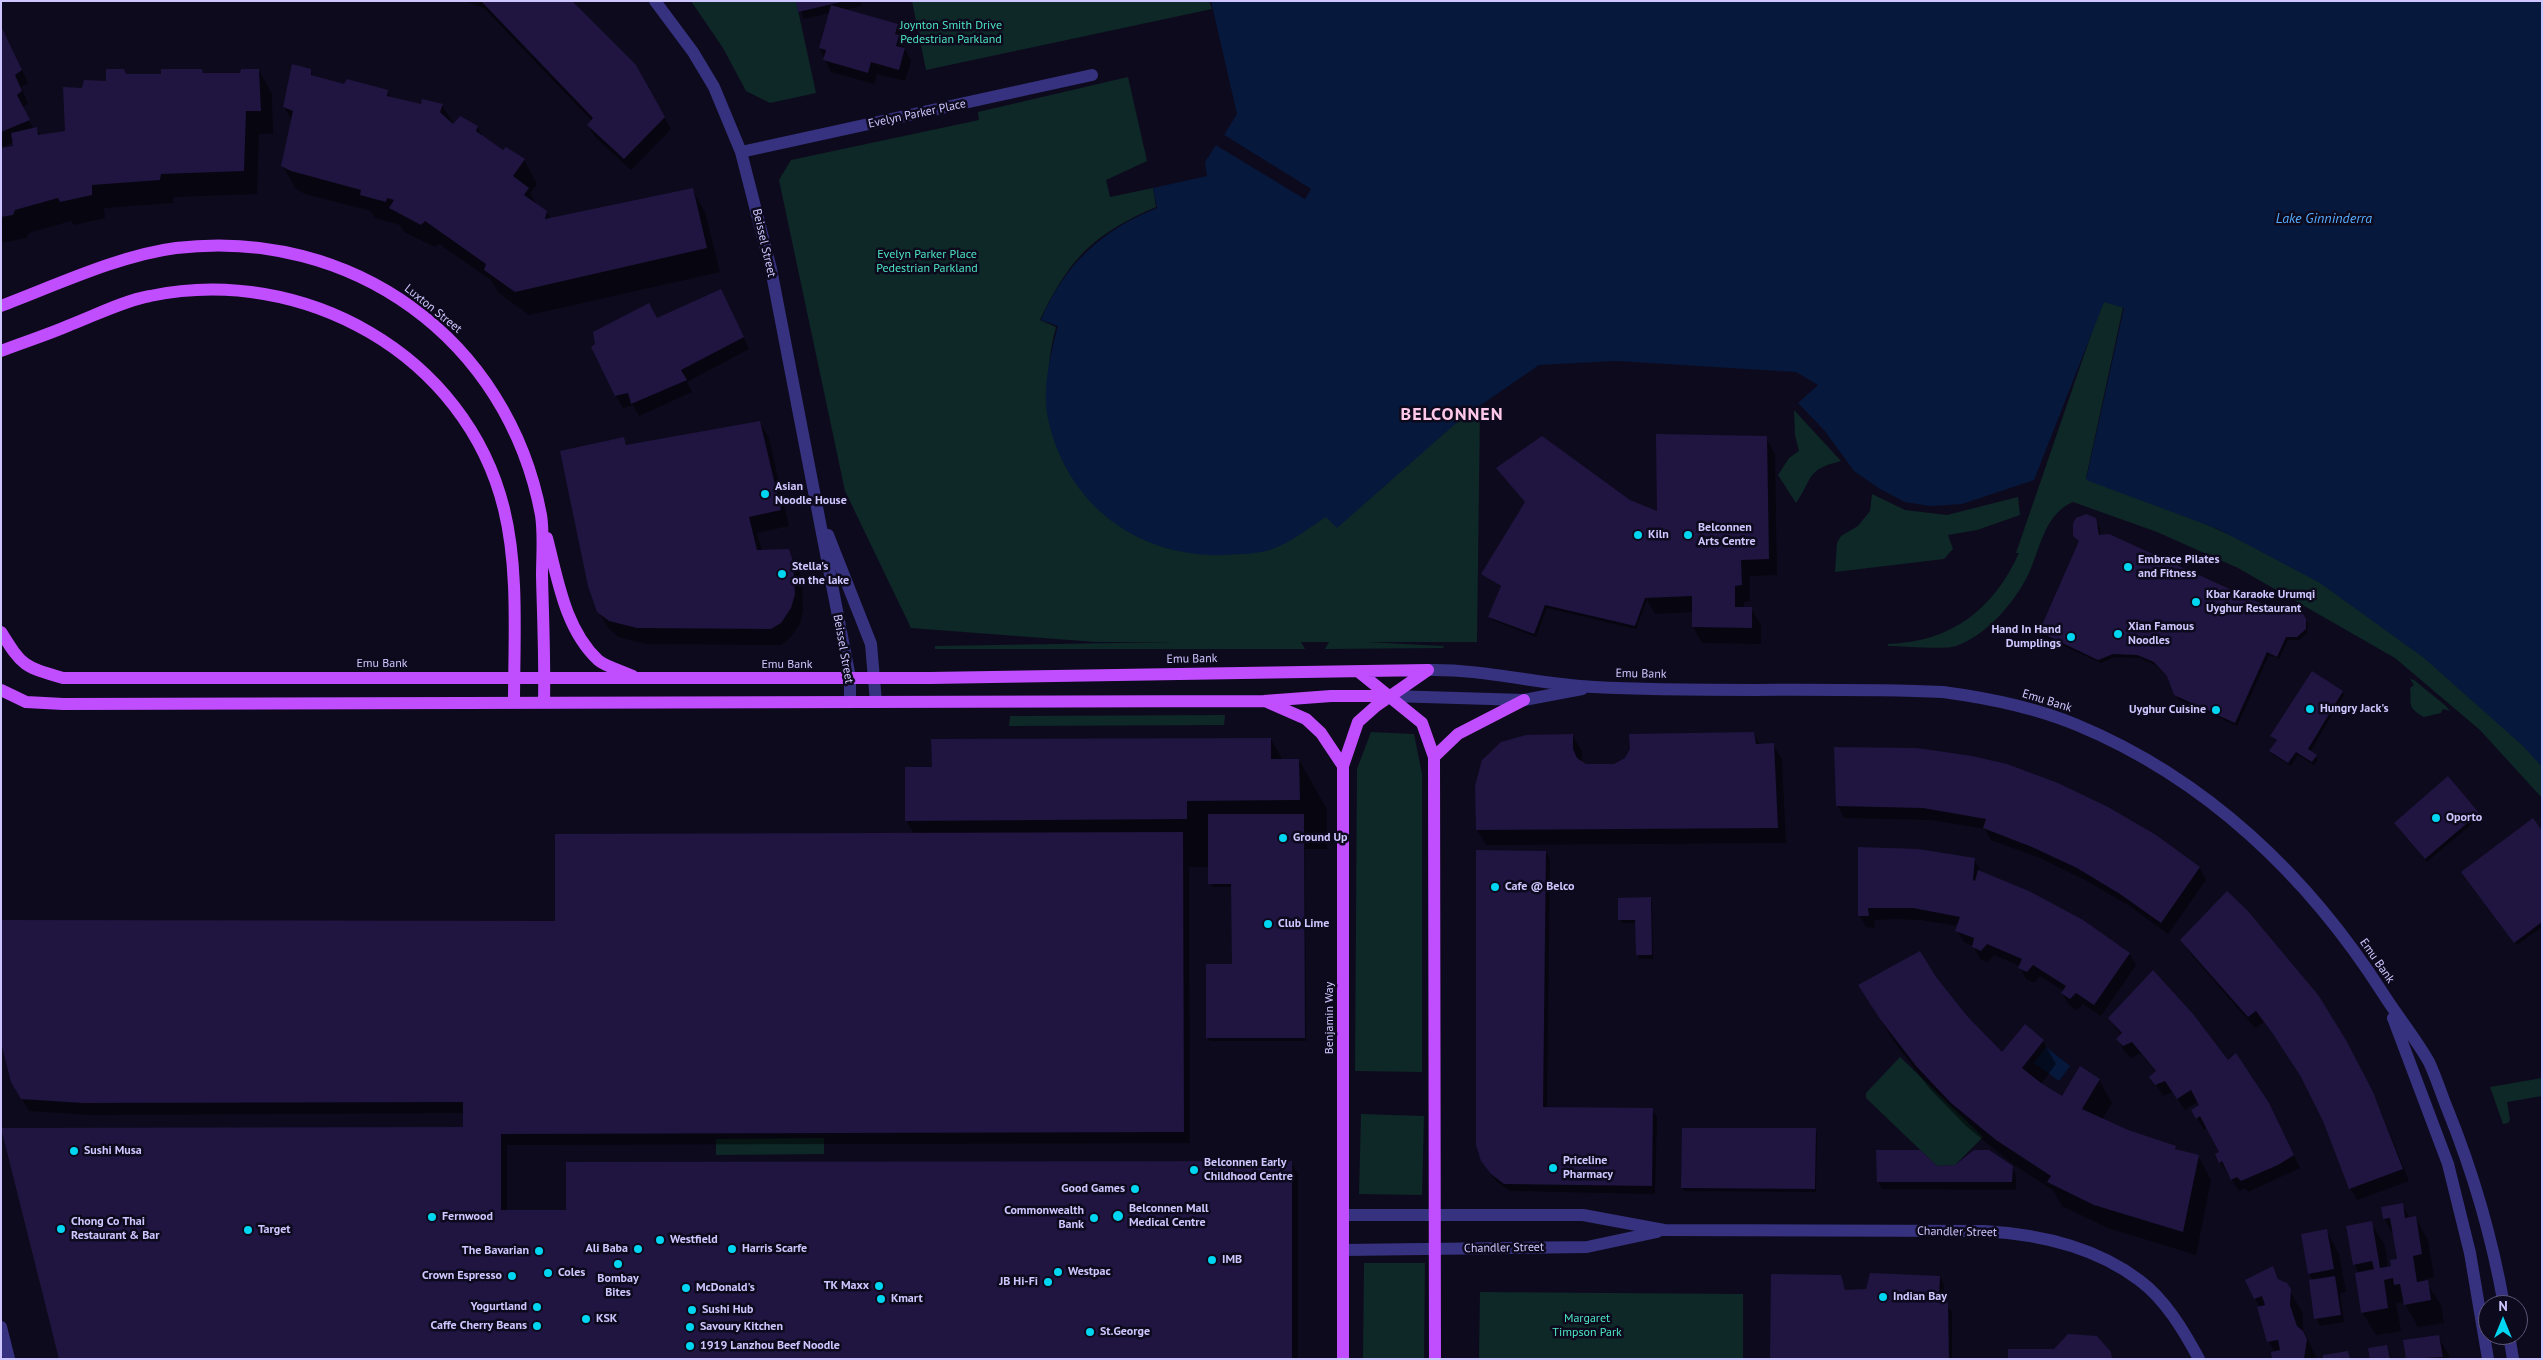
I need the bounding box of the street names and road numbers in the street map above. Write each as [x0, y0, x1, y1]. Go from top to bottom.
street label: Evelyn Parker Place [867, 97, 967, 131]
street label: Beissel Street [749, 207, 779, 279]
street label: Luxton Street [402, 282, 464, 336]
street label: Beissel Street [830, 613, 856, 685]
street label: Emu Bank [1166, 651, 1218, 667]
street label: Emu Bank [356, 657, 408, 671]
street label: Emu Bank [761, 658, 813, 672]
street label: Emu Bank [1615, 666, 1667, 682]
street label: Emu Bank [2020, 687, 2074, 715]
street label: Emu Bank [2356, 936, 2398, 986]
street label: Benjamin Way [1323, 982, 1337, 1054]
street label: Chandler Street [1917, 1224, 1997, 1240]
street label: Chandler Street [1464, 1240, 1544, 1256]

